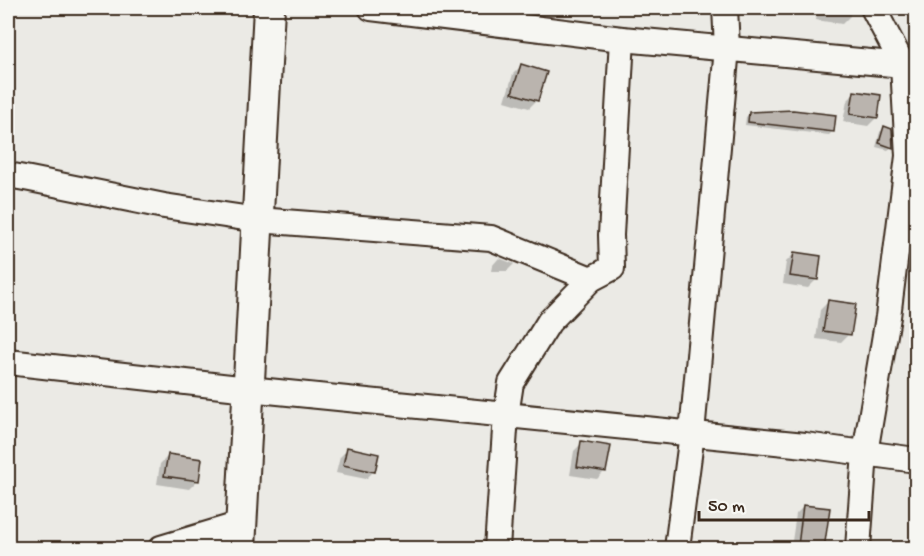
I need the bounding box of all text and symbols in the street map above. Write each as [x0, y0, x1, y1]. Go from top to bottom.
scale bar [699, 484, 868, 522]
text: 50 m [708, 497, 745, 518]

